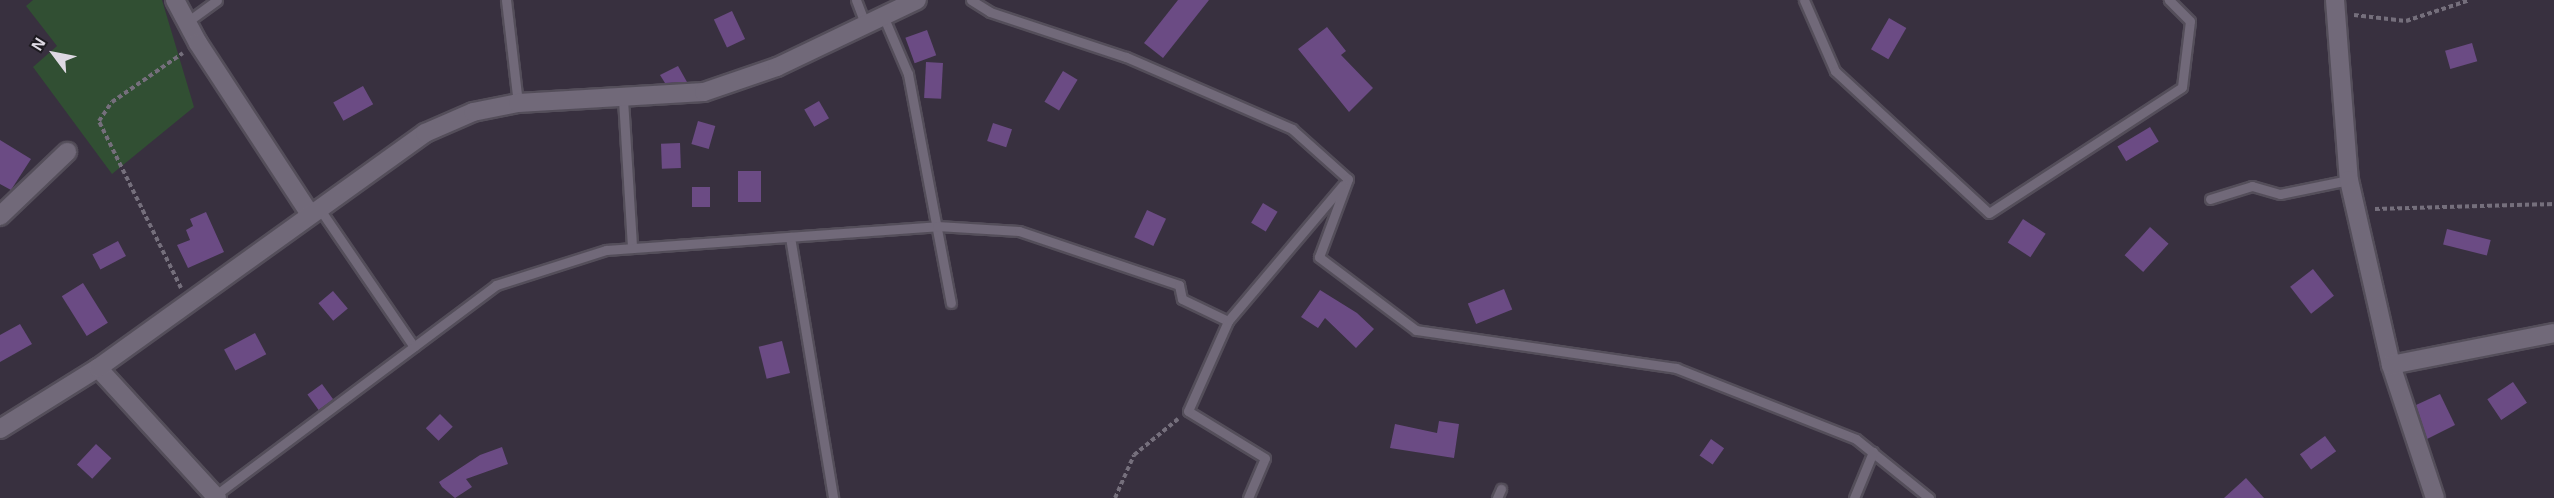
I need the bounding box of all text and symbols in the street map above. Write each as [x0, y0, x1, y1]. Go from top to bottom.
north arrow [24, 24, 84, 84]
text: N [28, 35, 49, 54]

